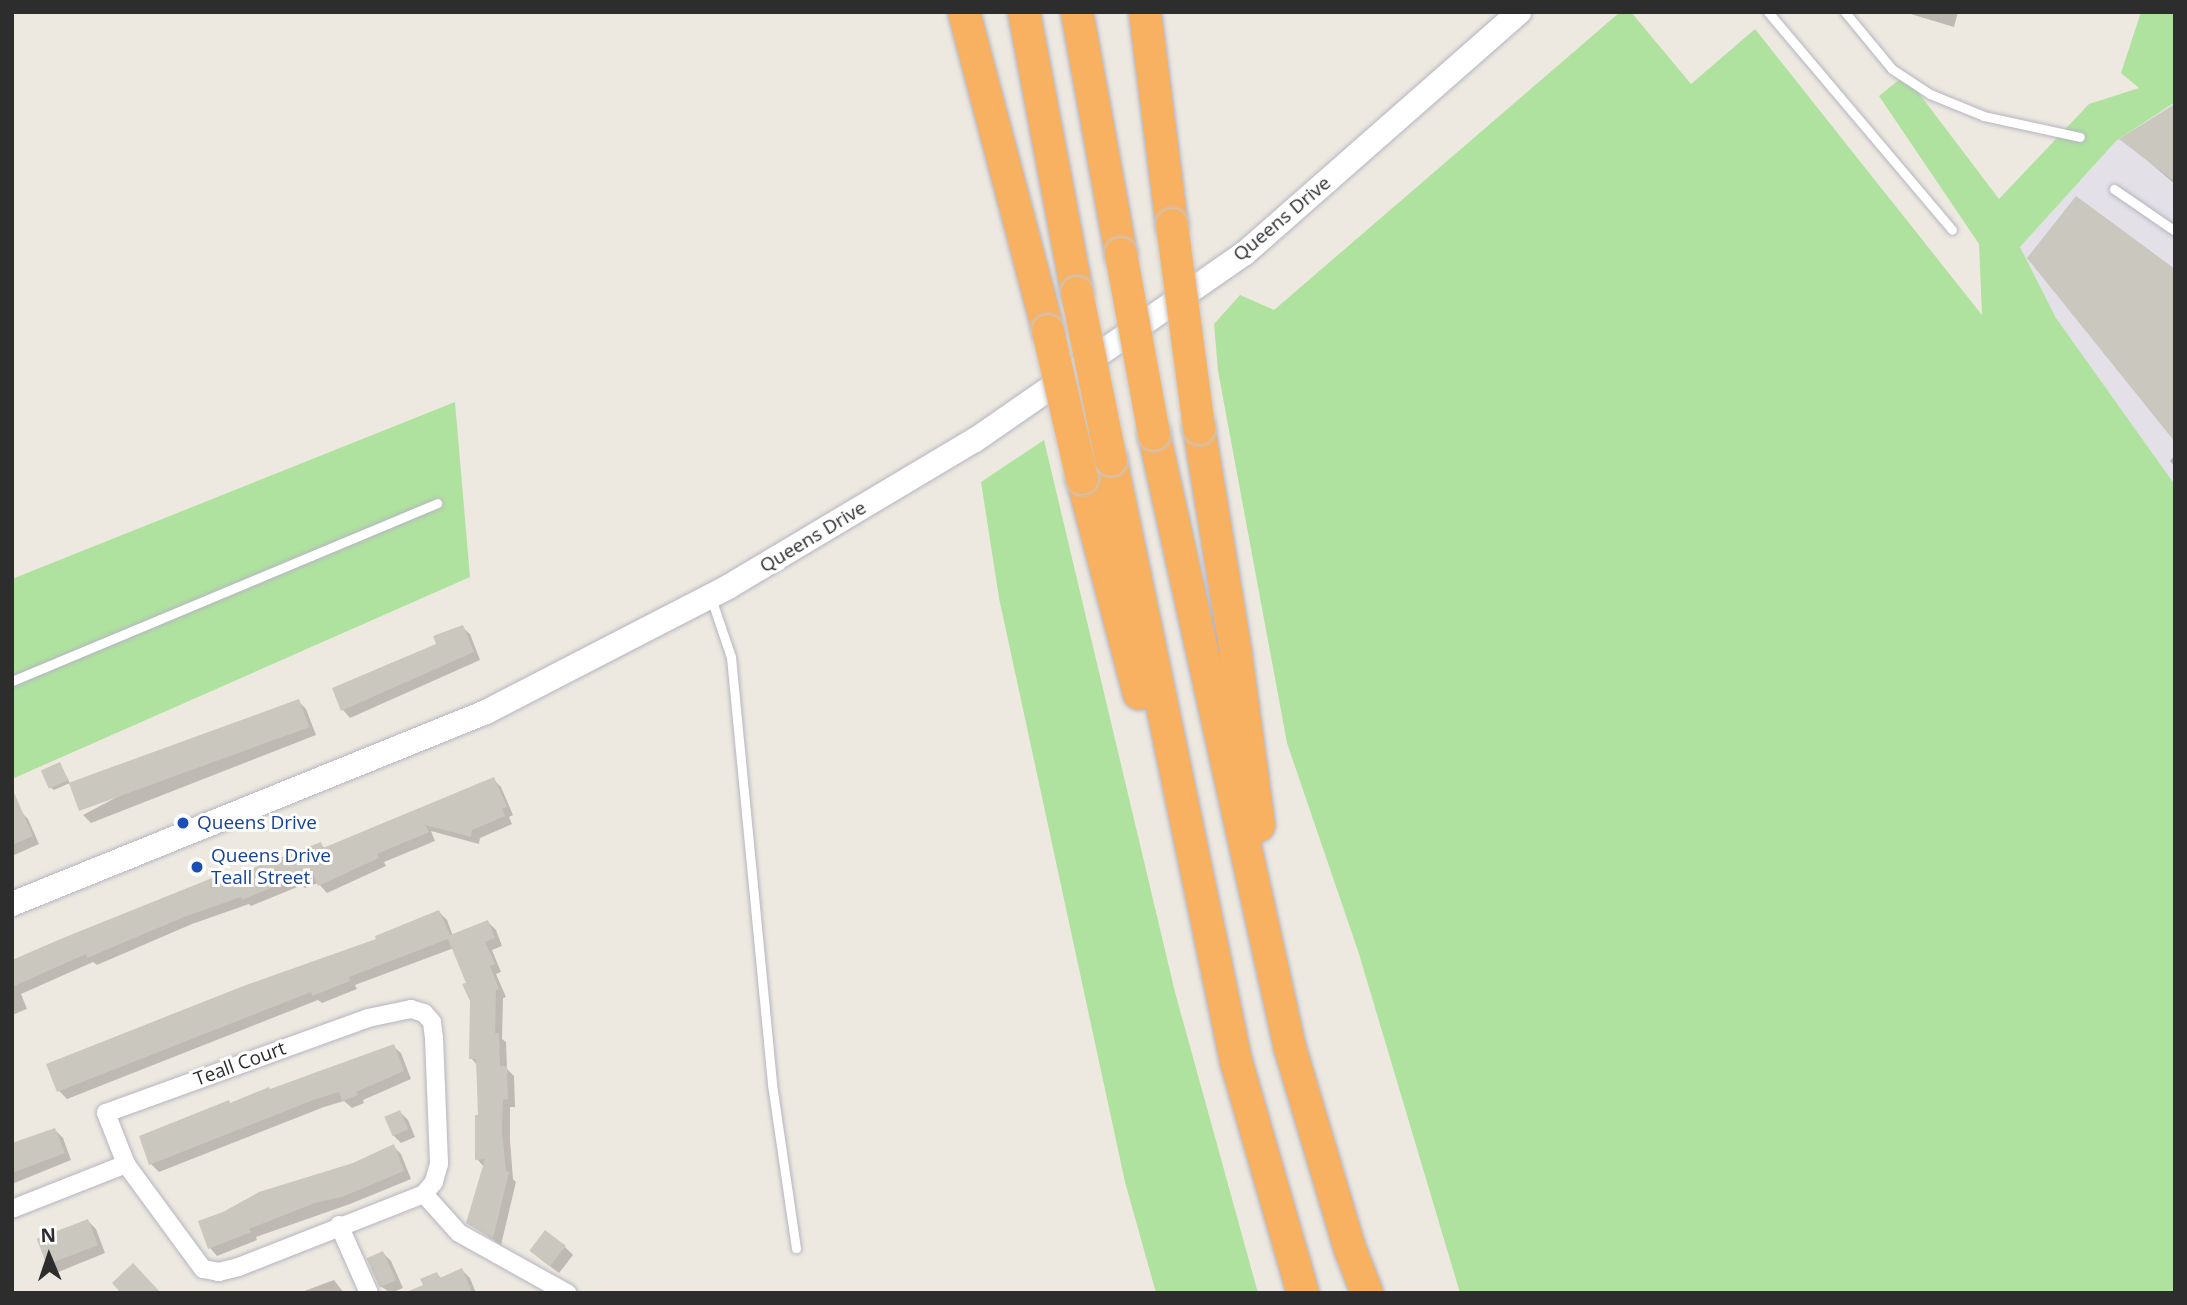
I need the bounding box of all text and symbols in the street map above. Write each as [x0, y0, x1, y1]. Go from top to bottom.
street label: Queens Drive [1229, 172, 1335, 266]
street label: Queens Drive [756, 496, 870, 578]
place label: Queens Drive [197, 812, 317, 834]
marker: Queens Drive [175, 815, 191, 831]
place label: Queens Drive Teall Street [211, 845, 331, 889]
marker: Queens Drive Teall Street [189, 859, 205, 875]
street label: Teall Court [191, 1037, 289, 1091]
north arrow [14, 1221, 84, 1291]
text: N [40, 1222, 56, 1248]

